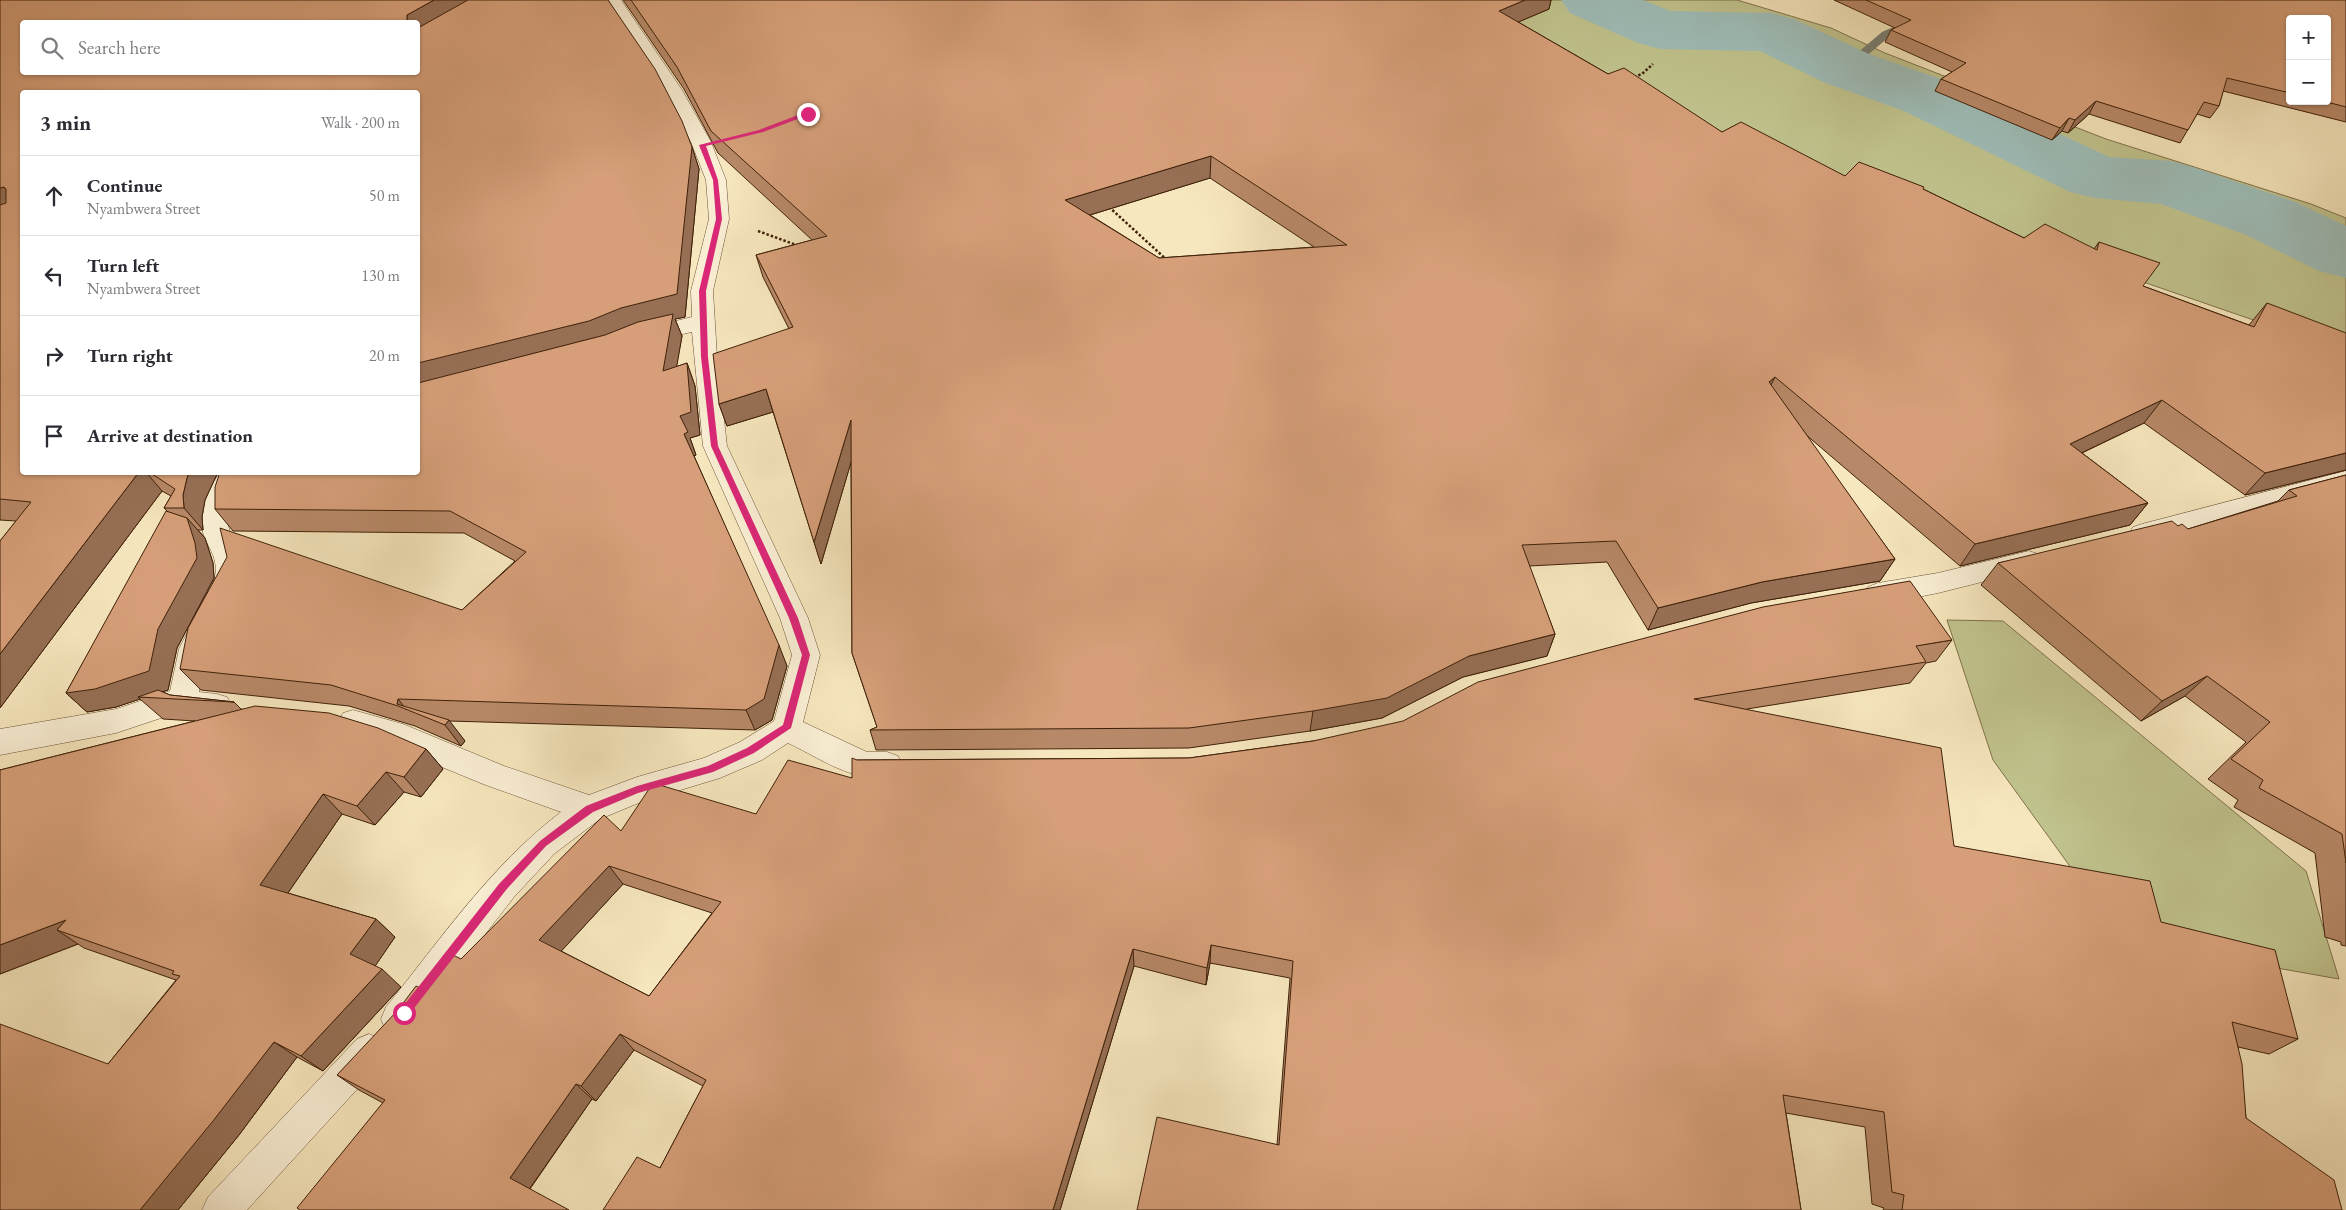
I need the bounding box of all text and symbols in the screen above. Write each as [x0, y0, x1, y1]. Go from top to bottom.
map controls [2286, 15, 2331, 105]
button: + [2286, 15, 2331, 60]
search box [20, 20, 420, 75]
icon: search [38, 34, 66, 62]
text: Search here [78, 35, 160, 60]
button: − [2286, 60, 2331, 105]
route end [797, 103, 820, 126]
text: 3 min [40, 109, 91, 136]
text: Walk · 200 m [321, 112, 400, 133]
text: Continue [87, 173, 162, 198]
icon: ahead [40, 182, 68, 210]
text: 50 m [369, 185, 400, 206]
text: Nyambwera Street [87, 198, 200, 219]
text: Turn left [87, 253, 159, 278]
icon: left [40, 262, 68, 290]
text: 130 m [361, 265, 400, 286]
text: Nyambwera Street [87, 278, 200, 299]
icon: right [40, 342, 68, 370]
text: Turn right [87, 343, 173, 368]
text: 20 m [369, 345, 400, 366]
icon: arrive [40, 422, 68, 450]
text: Arrive at destination [87, 423, 253, 448]
route start [393, 1002, 416, 1025]

